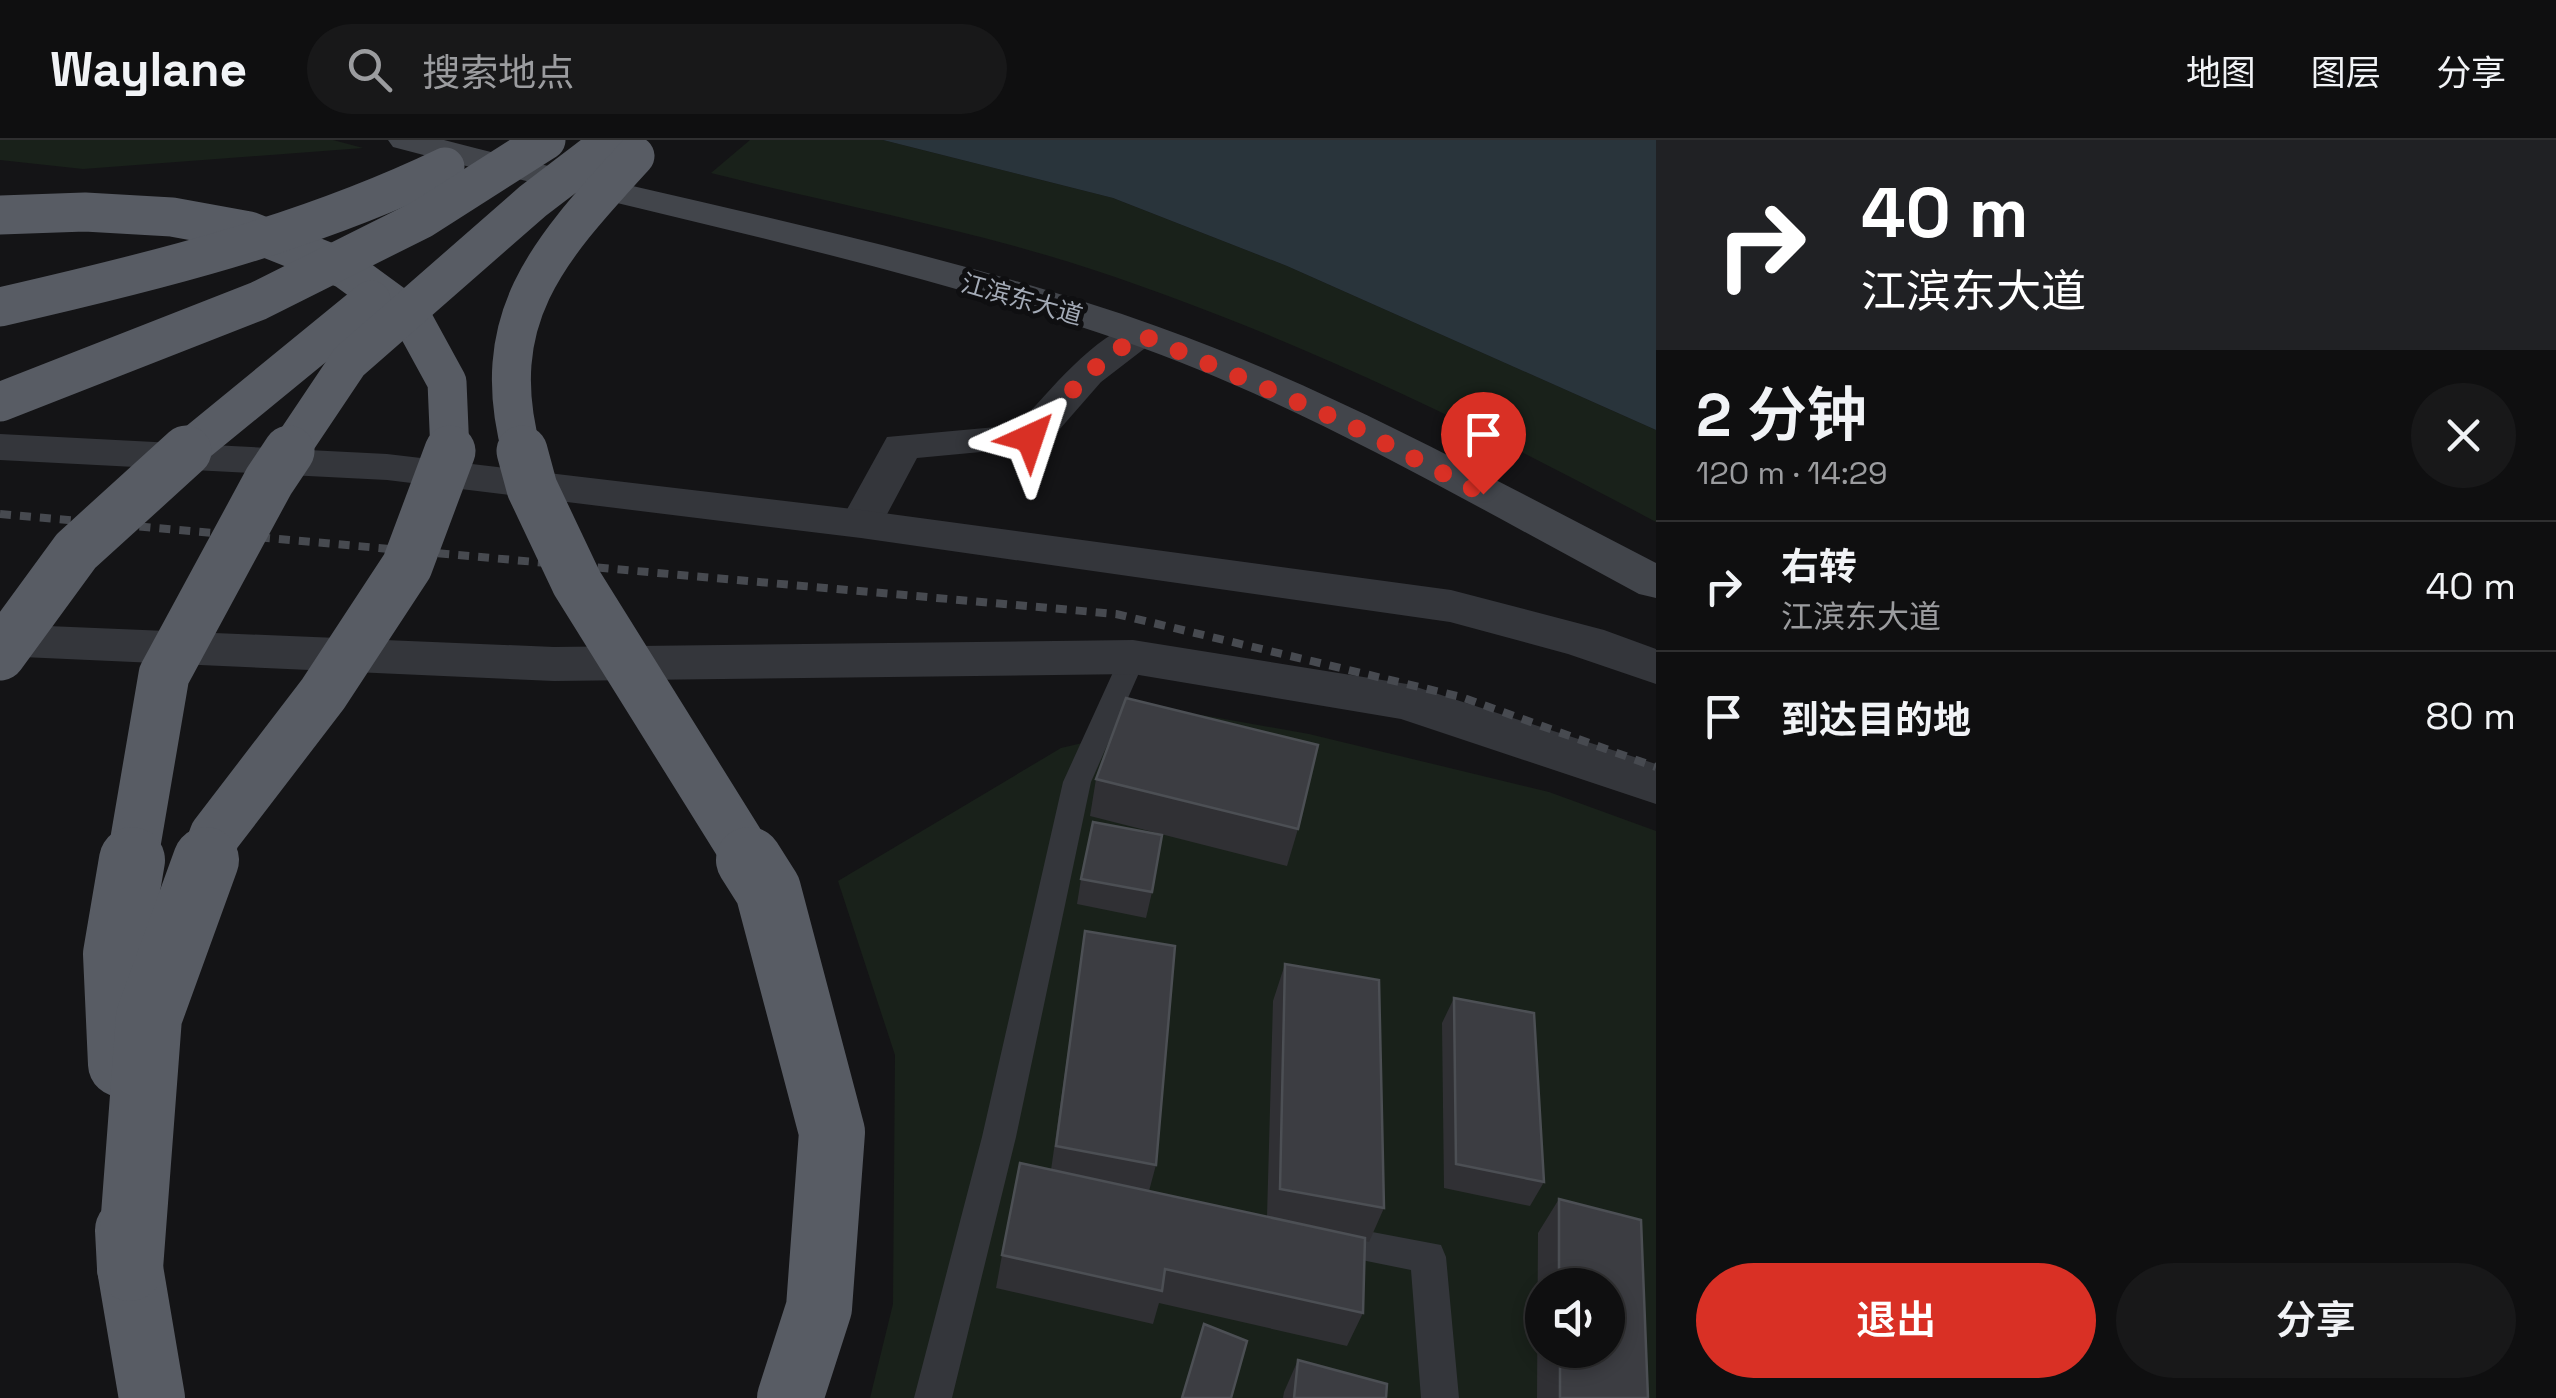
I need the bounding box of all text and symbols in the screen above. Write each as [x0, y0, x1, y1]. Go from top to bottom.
search box [307, 24, 1007, 114]
text: Waylane [50, 39, 247, 100]
icon: search [342, 42, 397, 97]
text: 搜索地点 [422, 49, 574, 97]
text: 地图 [2186, 51, 2256, 95]
text: 图层 [2311, 51, 2381, 95]
text: 分享 [2436, 51, 2506, 95]
text: 40 m [1861, 168, 2028, 257]
icon: right [1696, 180, 1826, 310]
text: 江滨东大道 [1861, 263, 2086, 320]
street label: 江滨东大道 [958, 266, 1086, 332]
text: 2 分钟 [1696, 377, 1867, 454]
button: close [2411, 383, 2516, 488]
position arrow [978, 386, 1082, 490]
pin [1441, 392, 1526, 495]
icon: arrive [1456, 407, 1511, 462]
text: 120 m · 14:29 [1696, 453, 1888, 493]
text: 右转 [1781, 543, 1857, 591]
icon: right [1696, 559, 1751, 614]
text: 40 m [2425, 562, 2516, 610]
text: 江滨东大道 [1781, 597, 1941, 637]
icon: arrive [1696, 689, 1751, 744]
text: 80 m [2426, 692, 2516, 740]
text: 到达目的地 [1781, 696, 1971, 744]
button: 退出 [1696, 1263, 2096, 1378]
button: 分享 [2116, 1263, 2516, 1378]
map controls [1525, 1268, 1625, 1368]
button: sound [1525, 1268, 1625, 1368]

